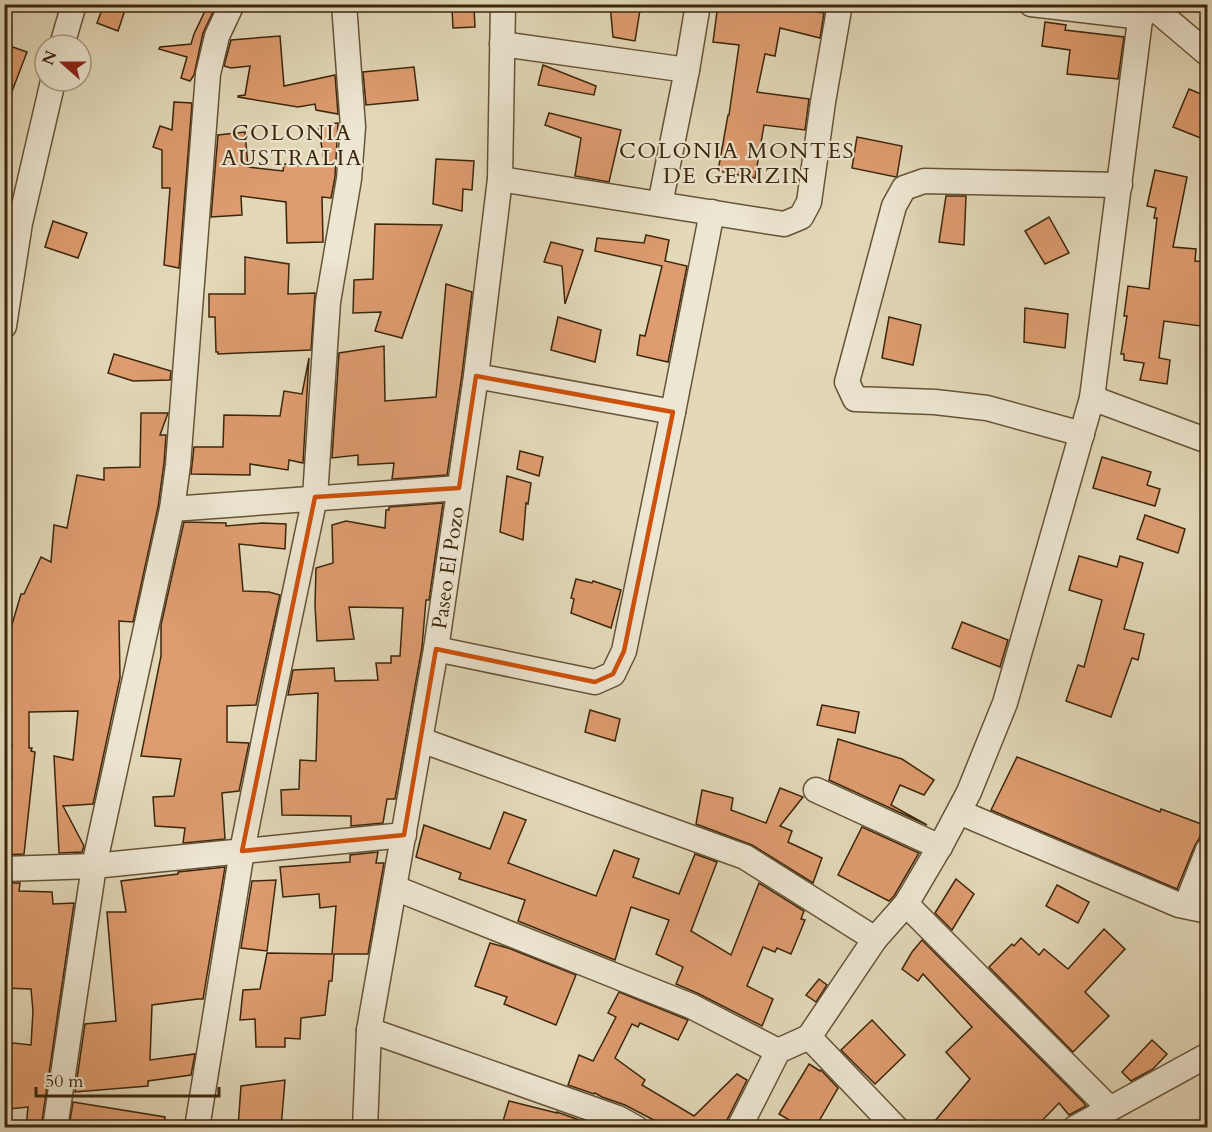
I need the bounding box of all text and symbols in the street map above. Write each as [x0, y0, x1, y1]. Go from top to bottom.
north arrow [33, 33, 93, 93]
text: N [37, 47, 63, 68]
district label: COLONIA AUSTRALIA [221, 118, 363, 173]
district label: COLONIA MONTES DE GERIZIN [619, 136, 855, 191]
street label: Paseo El Pozo [425, 505, 472, 631]
scale bar [36, 1060, 219, 1098]
text: 50 m [45, 1069, 84, 1094]

